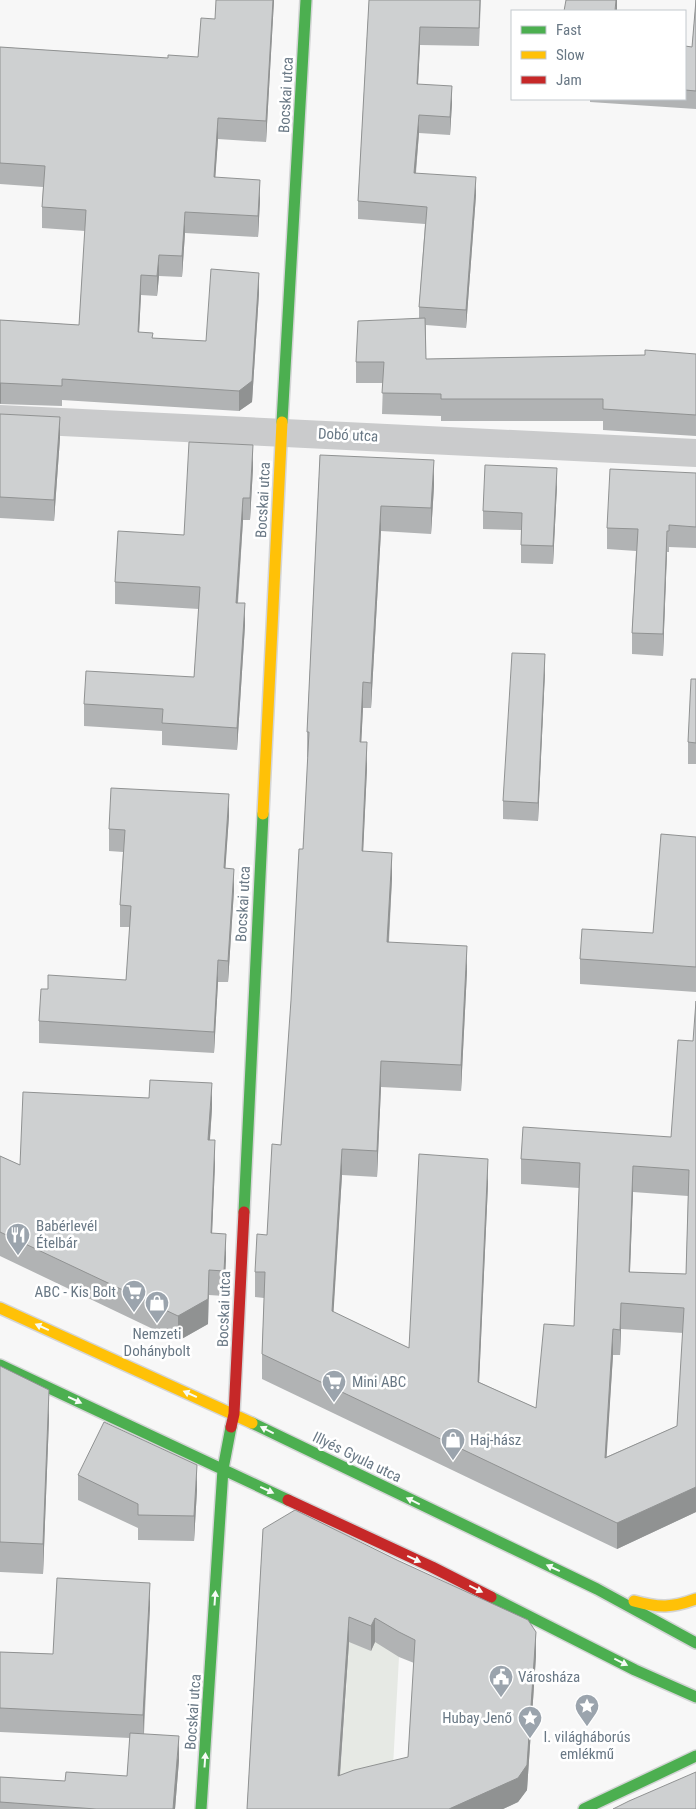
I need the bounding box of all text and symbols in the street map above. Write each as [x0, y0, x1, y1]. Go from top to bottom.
legend [511, 10, 686, 100]
text: Fast [556, 21, 581, 39]
text: Slow [556, 46, 585, 64]
street label: Bocskai utca [275, 57, 297, 133]
text: Jam [556, 71, 582, 89]
street label: Dobó utca [317, 424, 379, 446]
street label: Bocskai utca [252, 462, 274, 538]
street label: Bocskai utca [232, 866, 254, 942]
place label: Babérlevél Ételbár [36, 1217, 98, 1252]
restaurant icon: Babérlevél Ételbár [5, 1222, 31, 1256]
street label: Bocskai utca [214, 1271, 234, 1347]
supermarket icon: ABC - Kis Bolt [121, 1279, 147, 1313]
place label: ABC - Kis Bolt [35, 1283, 116, 1301]
shop icon: Nemzeti Dohánybolt [144, 1290, 170, 1324]
one-way arrow [35, 1323, 49, 1331]
place label: Nemzeti Dohánybolt [124, 1325, 190, 1360]
supermarket icon: Mini ABC [321, 1369, 347, 1403]
place label: Mini ABC [352, 1373, 406, 1391]
one-way arrow [183, 1390, 197, 1398]
one-way arrow [68, 1397, 82, 1405]
one-way arrow [260, 1426, 274, 1434]
shop icon: Haj-hász [440, 1427, 466, 1461]
street label: Illyés Gyula utca [310, 1428, 404, 1486]
place label: Haj-hász [470, 1431, 521, 1449]
one-way arrow [260, 1487, 274, 1495]
one-way arrow [406, 1497, 420, 1505]
one-way arrow [407, 1555, 421, 1563]
one-way arrow [546, 1564, 560, 1572]
one-way arrow [469, 1585, 483, 1593]
one-way arrow [211, 1590, 219, 1606]
one-way arrow [614, 1658, 628, 1666]
public building icon: Városháza [488, 1664, 514, 1698]
place label: Városháza [518, 1668, 580, 1686]
street label: Bocskai utca [181, 1673, 205, 1751]
place icon: I. világháborús emlékmű [574, 1693, 600, 1727]
place icon: Hubay Jenő [517, 1705, 543, 1739]
place label: Hubay Jenő [442, 1709, 512, 1727]
place label: I. világháborús emlékmű [543, 1728, 631, 1763]
one-way arrow [201, 1752, 209, 1768]

